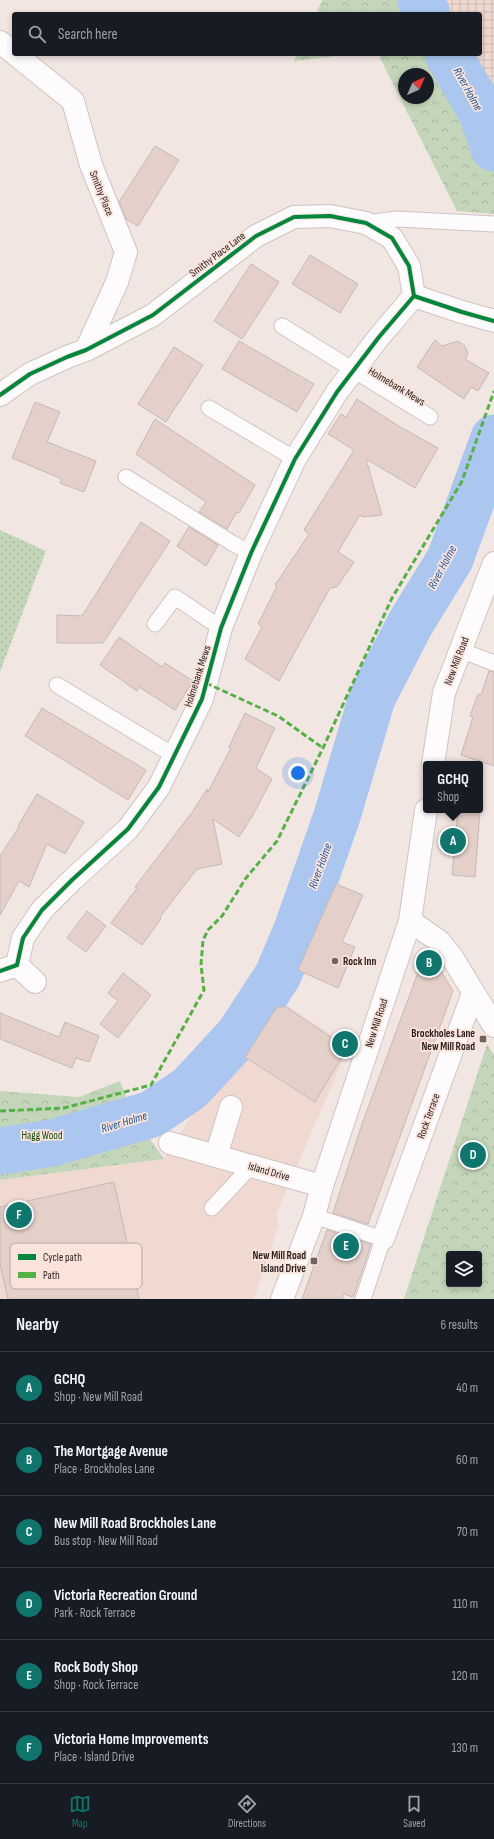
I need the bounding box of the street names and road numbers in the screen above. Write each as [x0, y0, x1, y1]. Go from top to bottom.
street label: Smithy Place [87, 169, 116, 218]
street label: Smithy Place Lane [187, 229, 248, 280]
street label: Holmebank Mews [366, 364, 428, 409]
street label: New Mill Road [441, 635, 472, 687]
street label: Holmebank Mews [181, 644, 214, 709]
street label: New Mill Road [362, 997, 391, 1049]
street label: Rock Terrace [414, 1092, 443, 1141]
street label: Island Drive [247, 1159, 291, 1184]

